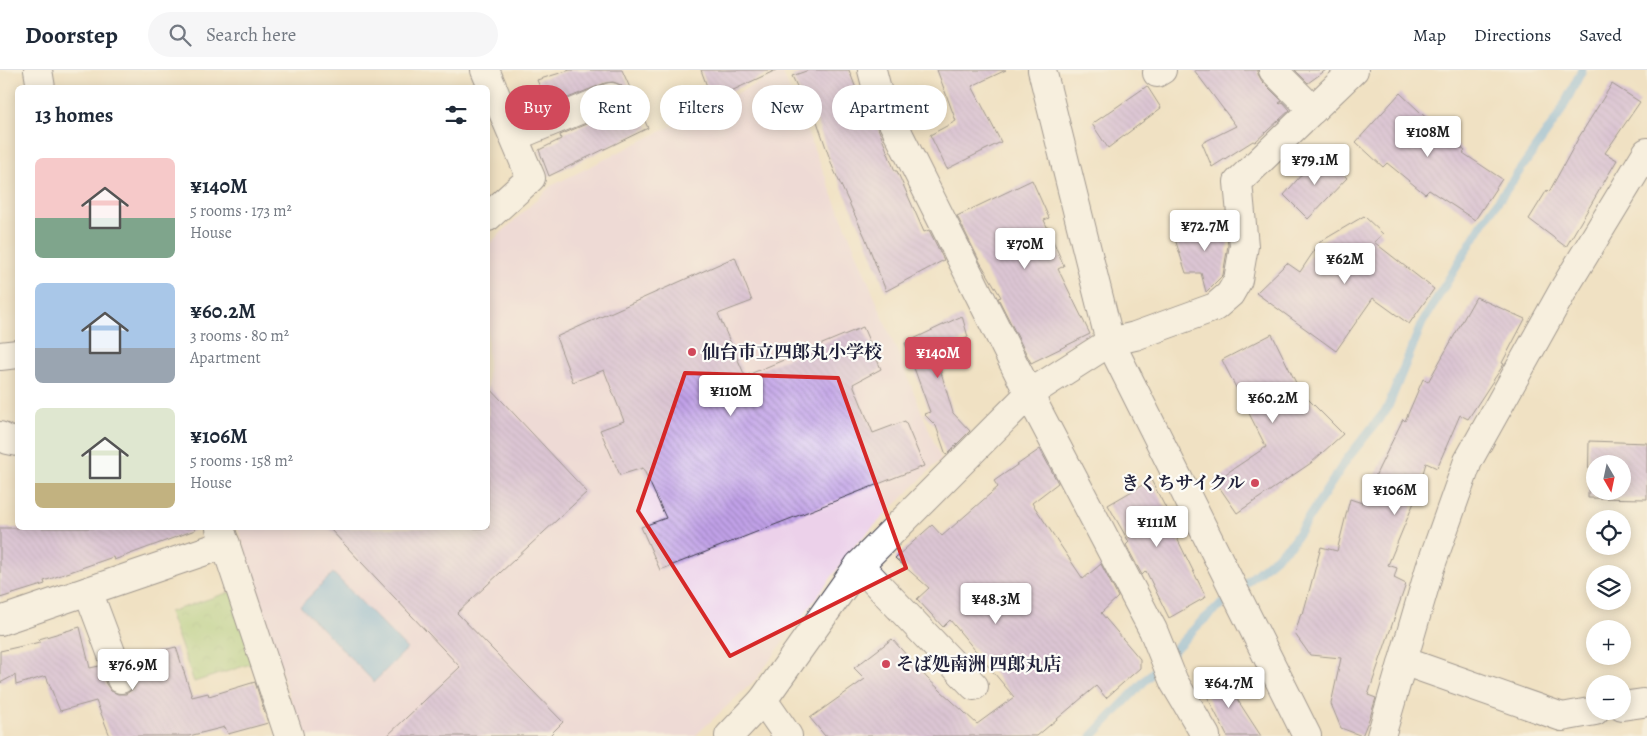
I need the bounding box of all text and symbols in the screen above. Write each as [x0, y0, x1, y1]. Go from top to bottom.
search box [148, 12, 498, 57]
text: Doorstep [25, 19, 118, 51]
icon: search [166, 21, 194, 49]
text: Search here [206, 22, 296, 48]
text: Map [1413, 23, 1446, 47]
text: Directions [1474, 23, 1551, 47]
text: Saved [1579, 23, 1622, 47]
chip: Buy [505, 85, 570, 130]
chip: Rent [580, 85, 650, 130]
chip: Filters [660, 85, 742, 130]
chip: New [752, 85, 822, 130]
chip: Apartment [832, 85, 947, 130]
text: 13 homes [35, 101, 113, 129]
icon: filters [442, 101, 470, 129]
pin: ¥108M [1393, 116, 1463, 158]
text: ¥108M [1406, 121, 1450, 143]
pin: ¥79.1M [1274, 144, 1356, 186]
text: ¥79.1M [1291, 149, 1339, 171]
text: ¥140M [190, 172, 248, 200]
icon: home [75, 178, 135, 238]
text: 5 rooms · 173 m² [190, 200, 292, 222]
pin: ¥72.7M [1164, 210, 1246, 252]
text: ¥72.7M [1181, 215, 1229, 237]
text: House [190, 222, 232, 244]
pin: ¥70M [995, 228, 1055, 270]
text: ¥70M [1006, 233, 1044, 255]
pin: ¥62M [1315, 242, 1375, 285]
text: ¥62M [1326, 248, 1364, 270]
text: ¥60.2M [190, 297, 256, 325]
icon: home [75, 303, 135, 363]
text: 3 rooms · 80 m² [190, 325, 289, 347]
pin: ¥140M [903, 336, 973, 379]
place label: 仙台市立四郎丸小学校 [702, 340, 882, 364]
text: ¥140M [916, 342, 960, 364]
marker: 仙台市立四郎丸小学校 [686, 346, 698, 358]
text: Apartment [190, 347, 261, 369]
pin: ¥110M [696, 374, 766, 417]
text: ¥110M [710, 380, 752, 402]
pin: ¥60.2M [1232, 382, 1314, 424]
text: ¥60.2M [1248, 387, 1298, 409]
text: ¥106M [190, 422, 248, 450]
icon: home [75, 428, 135, 488]
text: 5 rooms · 158 m² [190, 450, 293, 472]
north arrow [1586, 455, 1631, 500]
map controls [1586, 455, 1631, 720]
place label: きくちサイクル [1121, 471, 1245, 495]
text: House [190, 472, 232, 494]
pin: ¥106M [1360, 474, 1430, 516]
marker: きくちサイクル [1249, 477, 1261, 489]
text: ¥106M [1373, 479, 1417, 501]
pin: ¥111M [1122, 506, 1192, 548]
button: locate [1586, 510, 1631, 555]
text: ¥111M [1137, 511, 1177, 533]
button: layers [1586, 565, 1631, 610]
pin: ¥48.3M [955, 582, 1037, 625]
text: ¥48.3M [971, 588, 1021, 610]
button: + [1586, 620, 1631, 665]
pin: ¥76.9M [92, 648, 174, 691]
place label: そば処南洲 四郎丸店 [896, 652, 1061, 676]
text: ¥76.9M [109, 654, 157, 676]
marker: そば処南洲 四郎丸店 [880, 658, 892, 670]
pin: ¥64.7M [1188, 666, 1270, 709]
text: ¥64.7M [1205, 672, 1253, 694]
button: − [1586, 675, 1631, 720]

